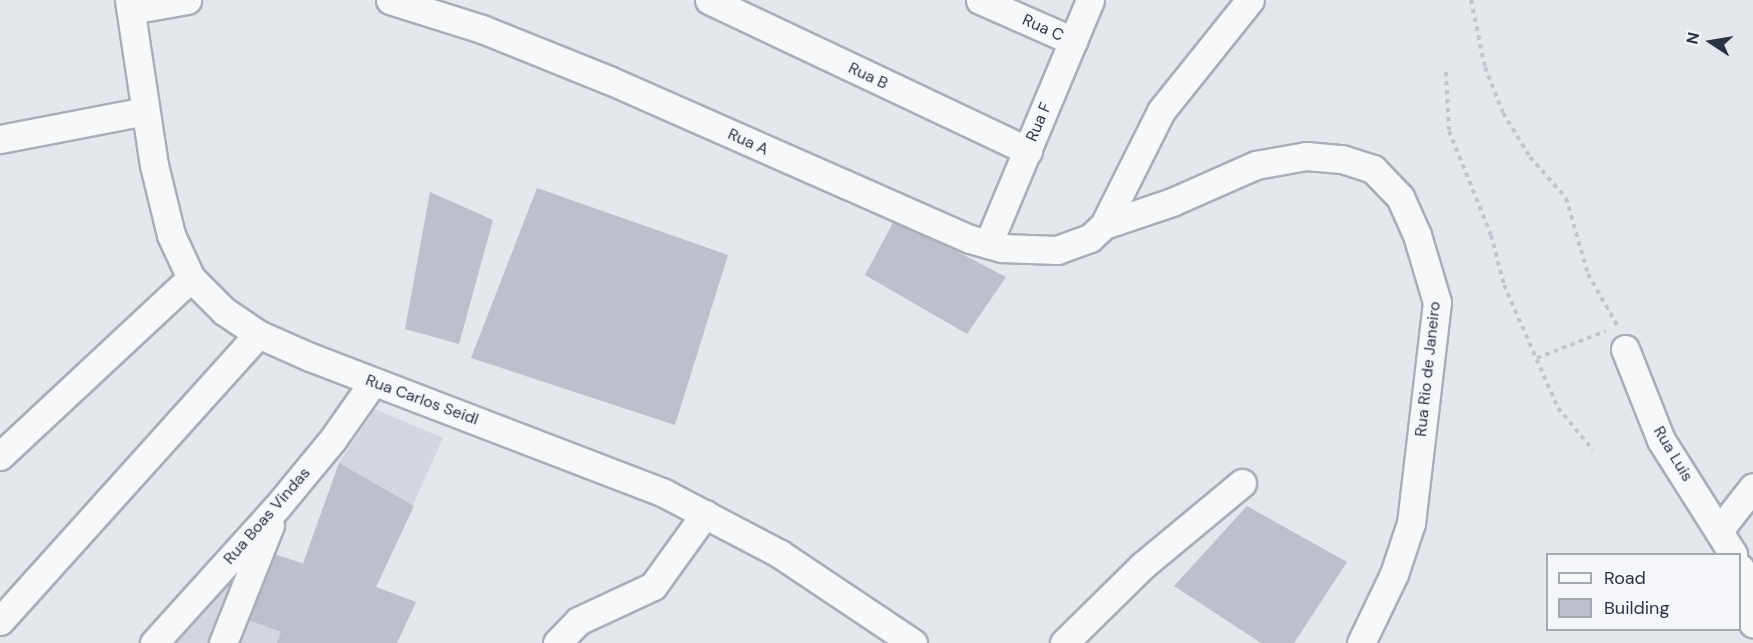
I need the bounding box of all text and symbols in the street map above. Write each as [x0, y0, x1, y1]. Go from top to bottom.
street label: Rua C [1019, 10, 1067, 46]
north arrow [1681, 12, 1741, 72]
text: N [1681, 30, 1704, 46]
street label: Rua B [845, 59, 891, 93]
street label: Rua F [1022, 100, 1056, 144]
street label: Rua A [725, 125, 771, 159]
street label: Rua Rio de Janeiro [1411, 300, 1445, 438]
street label: Rua Carlos Seidl [363, 371, 481, 429]
street label: Rua Luis [1649, 423, 1697, 485]
street label: Rua Boas Vindas [220, 464, 314, 568]
legend [1546, 553, 1741, 631]
text: Road [1604, 566, 1646, 590]
text: Building [1604, 596, 1669, 620]

